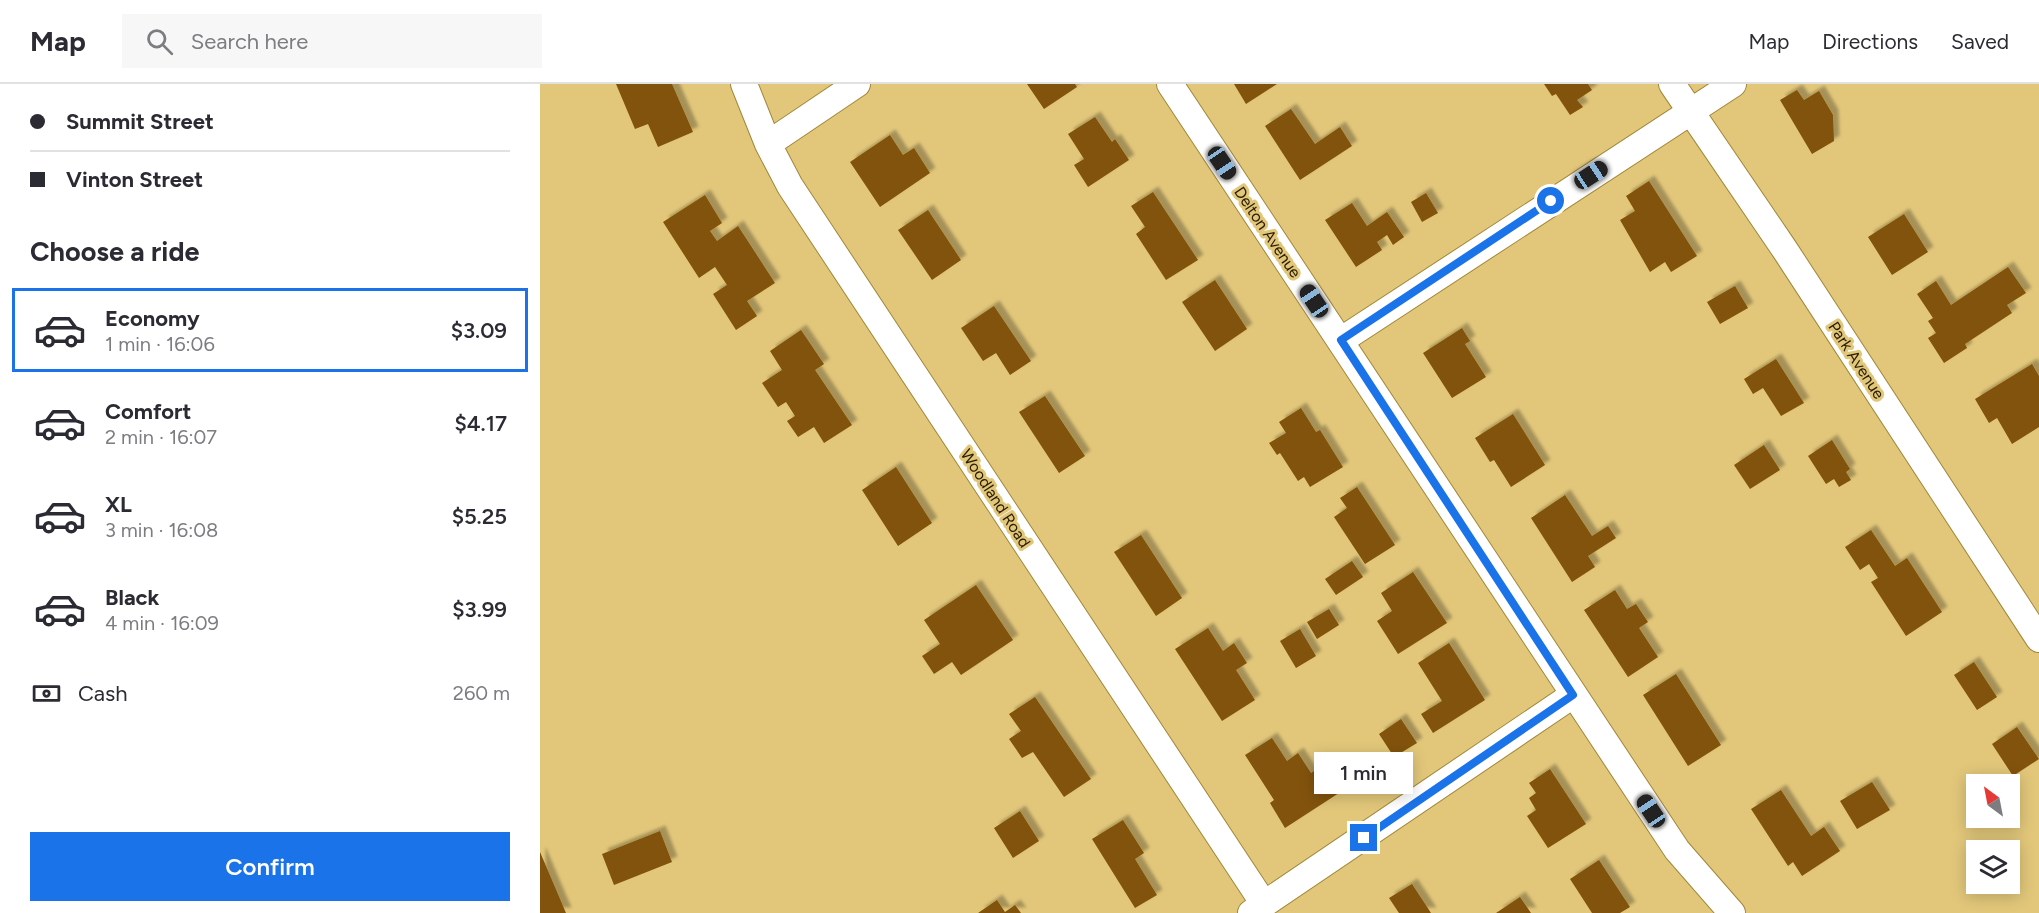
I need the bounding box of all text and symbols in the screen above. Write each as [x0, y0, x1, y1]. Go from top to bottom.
search box [122, 14, 542, 68]
text: Map [30, 24, 86, 58]
icon: search [143, 25, 176, 58]
text: Search here [191, 28, 308, 55]
text: Map [1748, 29, 1789, 54]
text: Directions [1822, 29, 1918, 54]
text: Saved [1951, 29, 2009, 54]
text: Summit Street [66, 108, 214, 135]
car [1204, 143, 1240, 183]
car [1571, 158, 1611, 192]
text: Vinton Street [66, 166, 203, 193]
street label: Delton Avenue [1230, 183, 1305, 282]
route start [1537, 187, 1564, 214]
text: Choose a ride [30, 235, 199, 268]
car [1296, 281, 1332, 321]
icon: car [33, 303, 87, 357]
text: Economy [105, 305, 200, 332]
text: $3.09 [451, 317, 507, 344]
street label: Park Avenue [1825, 318, 1889, 403]
text: 1 min · 16:06 [105, 332, 215, 356]
icon: car [33, 396, 87, 450]
text: Comfort [105, 398, 191, 425]
text: $4.17 [455, 410, 507, 437]
text: 2 min · 16:07 [105, 425, 217, 449]
street label: Woodland Road [957, 446, 1034, 551]
icon: car [33, 489, 87, 543]
text: XL [105, 491, 132, 518]
text: $5.25 [452, 503, 507, 530]
text: 3 min · 16:08 [105, 518, 218, 542]
icon: car [33, 582, 87, 636]
text: Black [105, 584, 159, 611]
text: $3.99 [452, 596, 507, 623]
text: 4 min · 16:09 [105, 611, 219, 635]
icon: cash [30, 677, 63, 710]
text: Cash [78, 680, 128, 707]
text: 260 m [453, 681, 510, 705]
callout: 1 min [1314, 751, 1414, 793]
text: 1 min [1340, 761, 1387, 785]
north arrow [1966, 774, 2020, 828]
map controls [1966, 774, 2020, 894]
car [1633, 791, 1669, 831]
route end [1350, 824, 1377, 851]
button: Confirm [30, 832, 510, 901]
button: layers [1966, 840, 2020, 894]

